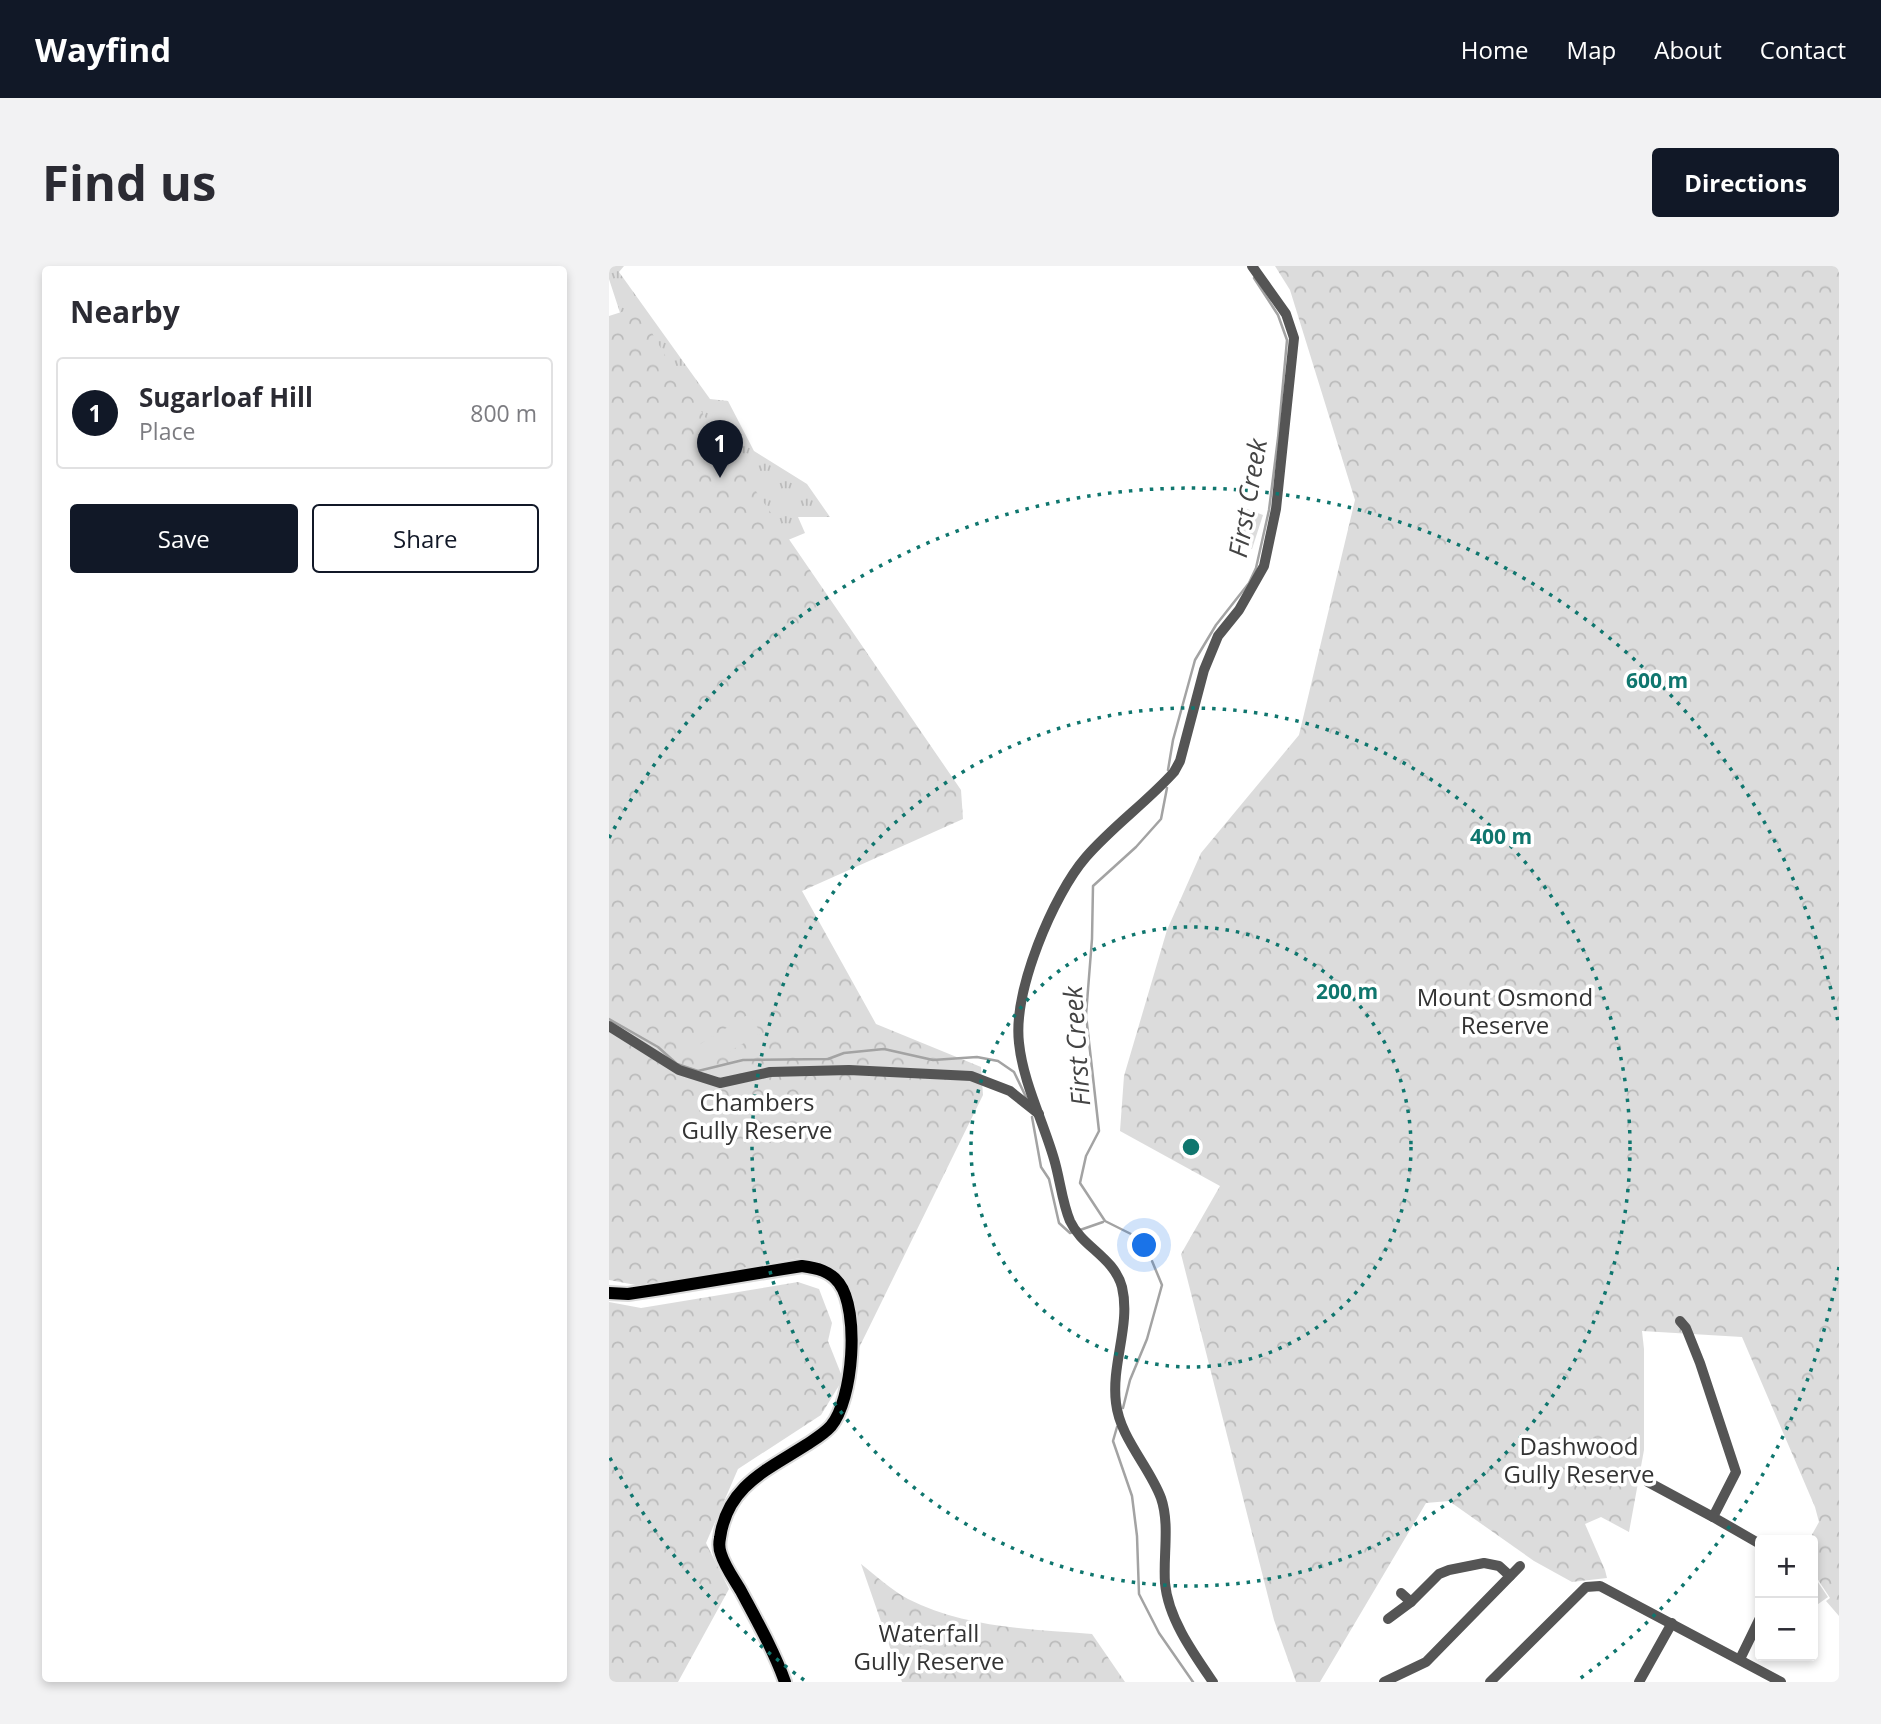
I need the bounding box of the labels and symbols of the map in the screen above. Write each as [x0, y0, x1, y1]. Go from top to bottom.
pin: 1 [697, 420, 743, 478]
water label: First Creek [1219, 435, 1275, 560]
text: 600 m [1626, 666, 1688, 694]
text: 400 m [1470, 822, 1532, 850]
text: 200 m [1316, 977, 1378, 1005]
park label: Mount Osmond Reserve [1417, 980, 1593, 1041]
water label: First Creek [1054, 984, 1098, 1107]
park label: Chambers Gully Reserve [681, 1085, 833, 1146]
centre of rings [1179, 1135, 1203, 1159]
your location [1127, 1228, 1161, 1262]
park label: Dashwood Gully Reserve [1503, 1429, 1655, 1490]
park label: Waterfall Gully Reserve [853, 1616, 1005, 1677]

